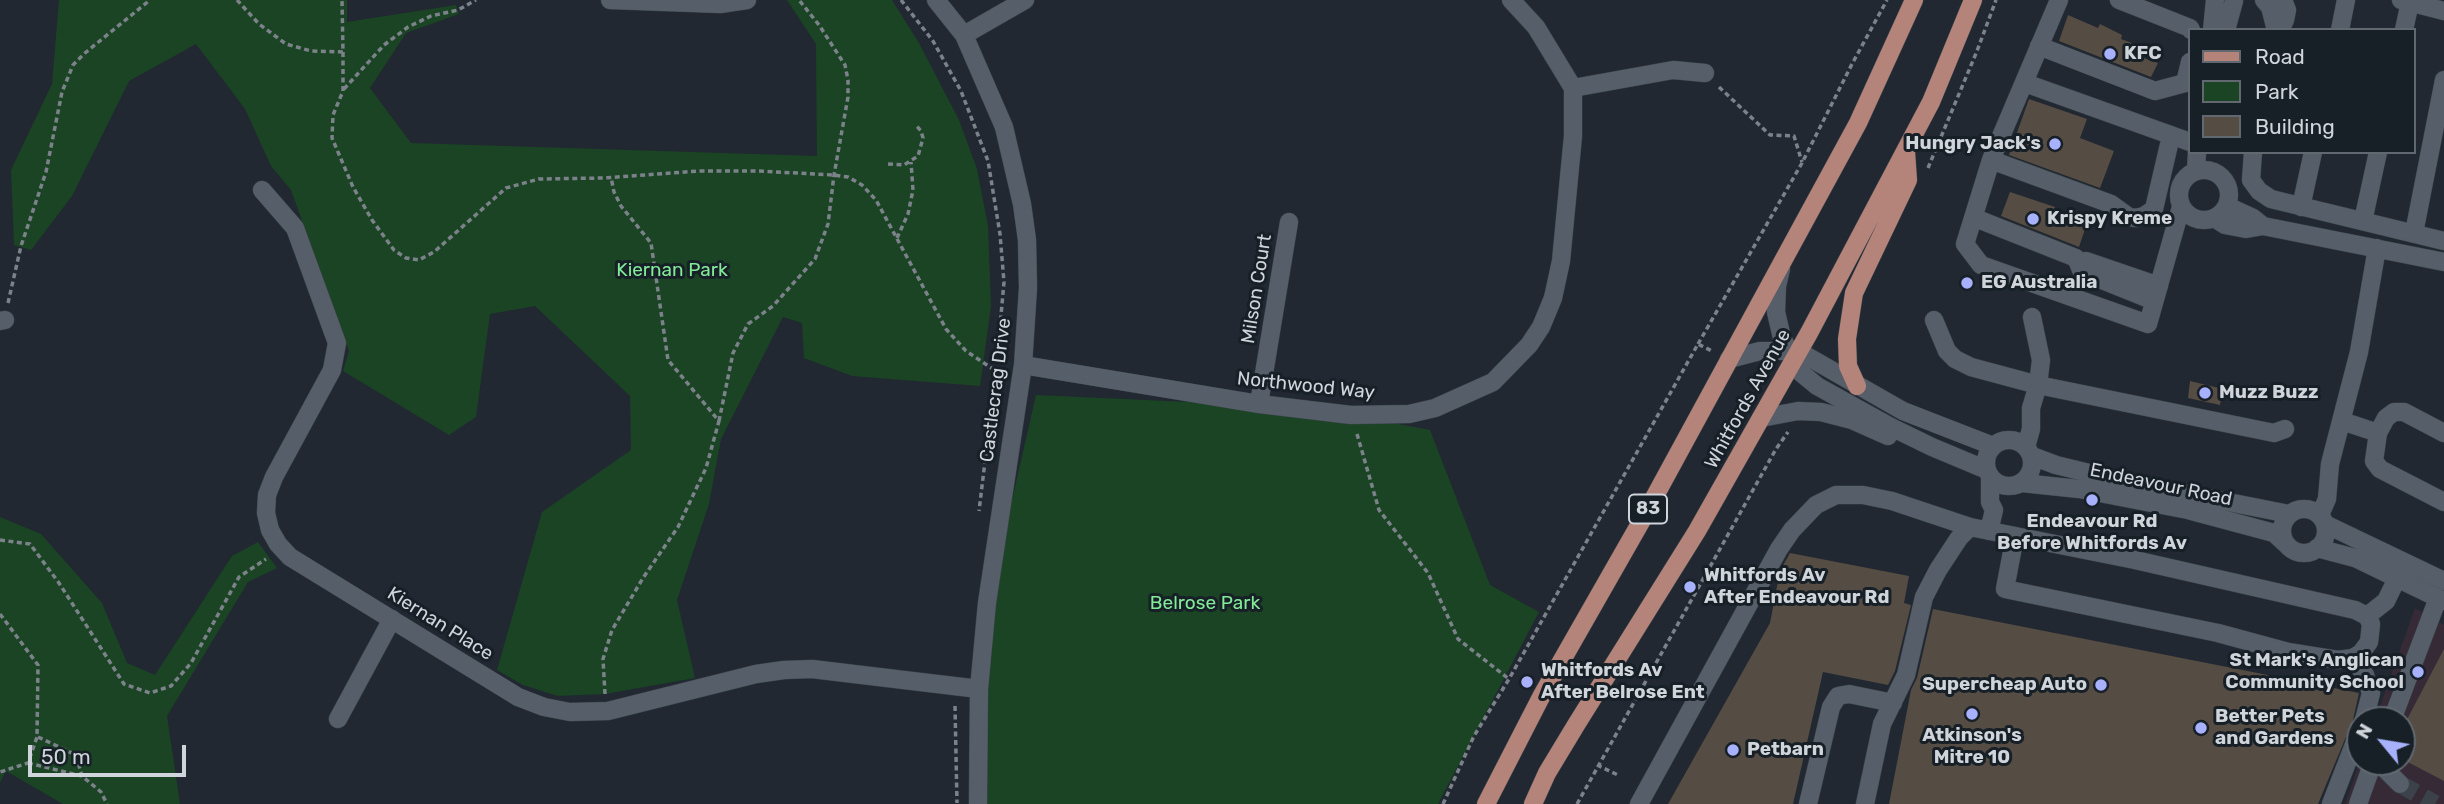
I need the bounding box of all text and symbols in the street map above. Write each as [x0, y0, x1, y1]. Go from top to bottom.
legend [2188, 28, 2416, 154]
place label: KFC [2124, 43, 2162, 65]
text: Road [2255, 44, 2305, 69]
marker: KFC [2102, 46, 2118, 62]
text: Park [2255, 79, 2299, 104]
text: Building [2255, 114, 2335, 139]
place label: Hungry Jack's [1905, 133, 2041, 155]
marker: Hungry Jack's [2047, 136, 2063, 152]
place label: Krispy Kreme [2047, 208, 2172, 230]
marker: Krispy Kreme [2025, 211, 2041, 227]
street label: Milson Court [1237, 233, 1277, 345]
park label: Kiernan Park [616, 260, 728, 282]
place label: EG Australia [1981, 272, 2098, 294]
marker: EG Australia [1959, 275, 1975, 291]
street label: Castlecrag Drive [976, 317, 1016, 463]
street label: Whitfords Avenue [1700, 325, 1796, 473]
street label: Northwood Way [1236, 367, 1376, 405]
place label: Muzz Buzz [2219, 382, 2319, 404]
marker: Muzz Buzz [2197, 385, 2213, 401]
street label: Endeavour Road [2088, 459, 2234, 511]
marker: Endeavour Rd Before Whitfords Av [2084, 492, 2100, 508]
road number: 83 [1629, 494, 1667, 524]
place label: Endeavour Rd Before Whitfords Av [1997, 511, 2187, 555]
place label: Whitfords Av After Endeavour Rd [1704, 565, 1889, 609]
marker: Whitfords Av After Endeavour Rd [1682, 579, 1698, 595]
street label: Kiernan Place [383, 582, 497, 666]
park label: Belrose Park [1150, 593, 1260, 615]
place label: St Mark's Anglican Community School [2225, 650, 2404, 694]
place label: Whitfords Av After Belrose Ent [1541, 660, 1705, 704]
marker: St Mark's Anglican Community School [2410, 664, 2426, 680]
marker: Whitfords Av After Belrose Ent [1519, 674, 1535, 690]
place label: Supercheap Auto [1922, 674, 2087, 696]
marker: Supercheap Auto [2093, 677, 2109, 693]
marker: Atkinson's Mitre 10 [1964, 706, 1980, 722]
place label: Better Pets and Gardens [2215, 706, 2334, 750]
north arrow [2346, 706, 2416, 776]
marker: Better Pets and Gardens [2193, 720, 2209, 736]
text: N [2351, 720, 2377, 743]
place label: Atkinson's Mitre 10 [1922, 725, 2022, 769]
scale bar [32, 730, 189, 774]
place label: Petbarn [1747, 739, 1824, 761]
marker: Petbarn [1725, 742, 1741, 758]
text: 50 m [41, 744, 91, 769]

